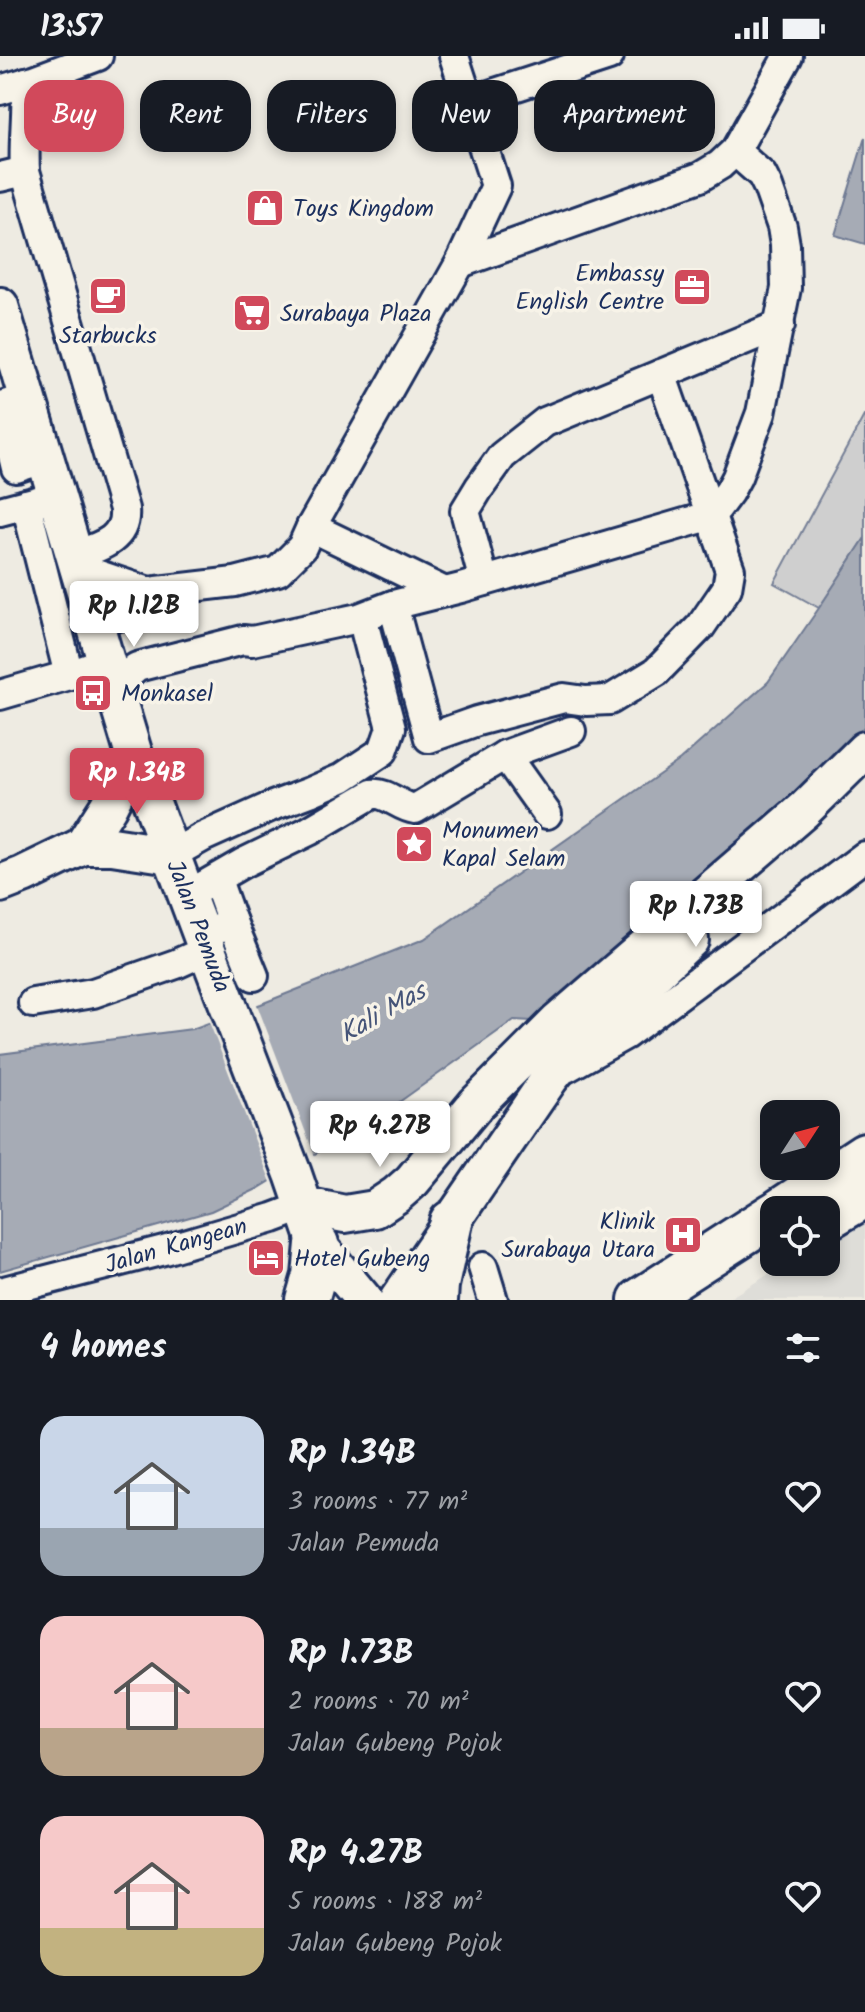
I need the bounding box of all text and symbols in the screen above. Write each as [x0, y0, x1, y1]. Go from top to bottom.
text: 13:57 [40, 4, 102, 52]
chip: Buy [24, 80, 124, 152]
chip: Rent [140, 80, 251, 152]
chip: Filters [267, 80, 396, 152]
chip: New [412, 80, 518, 152]
chip: Apartment [534, 80, 715, 152]
shop icon: Toys Kingdom [244, 187, 286, 229]
place label: Toys Kingdom [293, 190, 434, 229]
place label: Embassy English Centre [515, 255, 665, 322]
office icon: Embassy English Centre [671, 266, 713, 308]
cafe icon: Starbucks [87, 275, 129, 317]
supermarket icon: Surabaya Plaza [231, 292, 273, 334]
place label: Surabaya Plaza [280, 295, 431, 334]
place label: Starbucks [59, 317, 157, 356]
pin: Rp 1.12B [51, 581, 217, 649]
text: Rp 1.12B [88, 586, 180, 628]
bus stop icon: Monkasel [72, 672, 114, 714]
place label: Monkasel [121, 675, 213, 714]
pin: Rp 1.34B [54, 748, 220, 816]
text: Rp 1.34B [88, 753, 186, 795]
place label: Monumen Kapal Selam [442, 812, 565, 879]
place icon: Monumen Kapal Selam [393, 823, 435, 865]
street label: Jalan Pemuda [154, 854, 241, 999]
pin: Rp 1.73B [613, 881, 779, 949]
text: Rp 1.73B [648, 886, 744, 928]
water label: Kali Mas [332, 971, 437, 1056]
north arrow [760, 1100, 840, 1180]
map controls [760, 1100, 840, 1276]
pin: Rp 4.27B [297, 1101, 463, 1169]
text: Rp 4.27B [328, 1106, 432, 1148]
button: locate [760, 1196, 840, 1276]
place label: Klinik Surabaya Utara [501, 1203, 656, 1270]
street label: Jalan Kangean [101, 1208, 252, 1285]
hospital icon: Klinik Surabaya Utara [662, 1214, 704, 1256]
hotel icon: Hotel Gubeng [245, 1237, 287, 1279]
place label: Hotel Gubeng [294, 1240, 430, 1279]
text: 4 homes [40, 1321, 167, 1375]
icon: filters [781, 1326, 825, 1370]
text: Rp 1.34B [288, 1427, 417, 1481]
icon: home [104, 1448, 200, 1544]
icon: heart [781, 1474, 825, 1518]
text: 3 rooms · 77 m² [288, 1481, 467, 1523]
text: Jalan Pemuda [288, 1523, 439, 1565]
text: Rp 1.73B [288, 1627, 414, 1681]
icon: home [104, 1648, 200, 1744]
icon: heart [781, 1674, 825, 1718]
text: 2 rooms · 70 m² [288, 1681, 469, 1723]
text: Jalan Gubeng Pojok [288, 1723, 502, 1765]
text: Rp 4.27B [288, 1827, 424, 1881]
icon: home [104, 1848, 200, 1944]
icon: heart [781, 1874, 825, 1918]
text: 5 rooms · 188 m² [288, 1881, 482, 1923]
text: Jalan Gubeng Pojok [288, 1923, 502, 1965]

